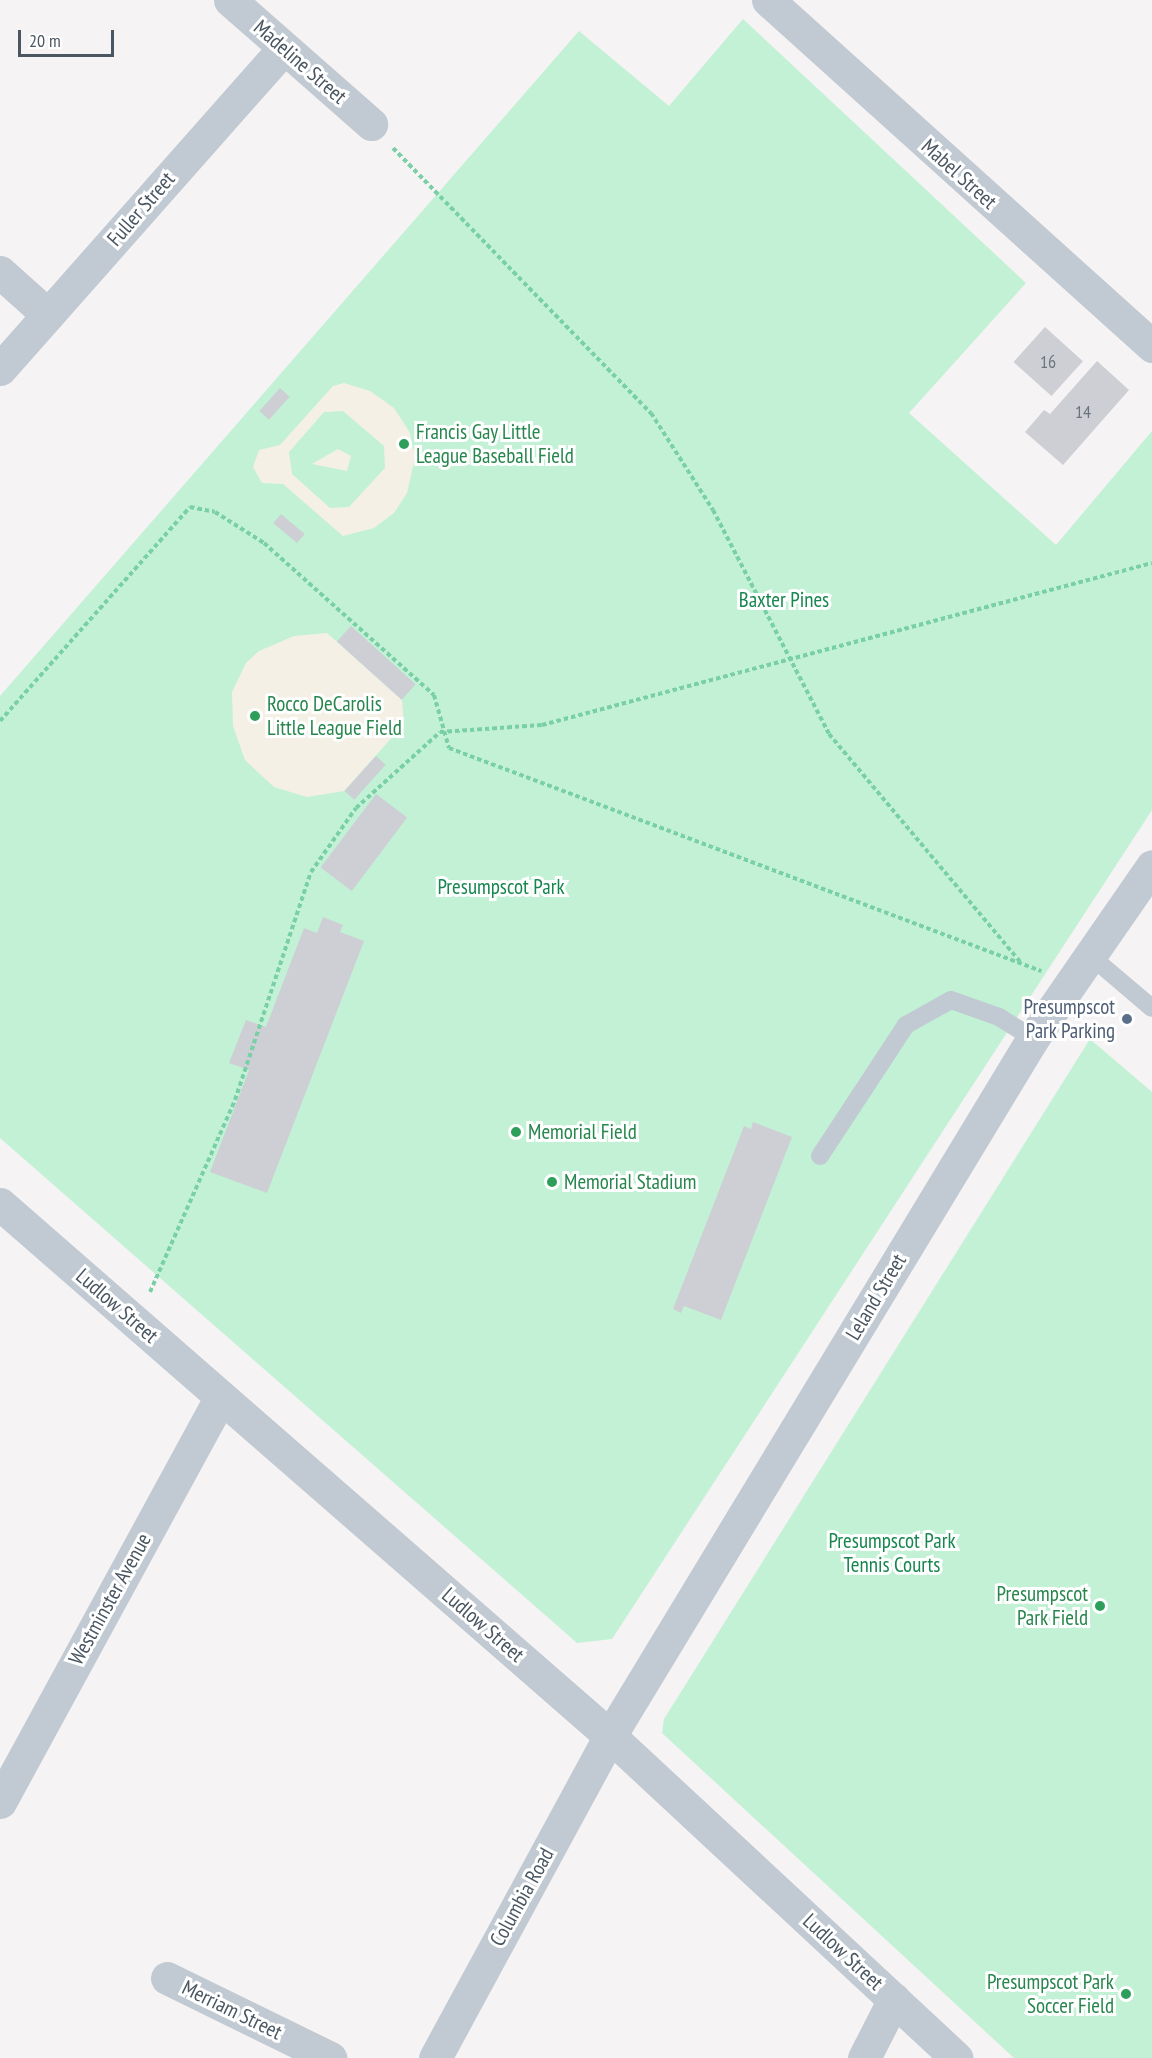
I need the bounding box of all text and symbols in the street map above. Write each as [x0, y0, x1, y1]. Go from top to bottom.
street label: Madeline Street [248, 15, 352, 109]
scale bar [21, 18, 117, 56]
text: 20 m [29, 29, 61, 52]
street label: Mabel Street [916, 134, 1002, 214]
street label: Fuller Street [102, 167, 180, 251]
house number: 16 [1040, 351, 1056, 373]
house number: 14 [1075, 401, 1091, 423]
place label: Francis Gay Little League Baseball Field [416, 419, 574, 469]
marker: Francis Gay Little League Baseball Field [397, 437, 411, 451]
park label: Baxter Pines [739, 587, 829, 613]
place label: Rocco DeCarolis Little League Field [267, 691, 402, 741]
marker: Rocco DeCarolis Little League Field [248, 709, 262, 723]
park label: Presumpscot Park [437, 874, 565, 900]
place label: Presumpscot Park Parking [1024, 994, 1115, 1044]
marker: Presumpscot Park Parking [1120, 1012, 1134, 1026]
place label: Memorial Field [528, 1119, 637, 1145]
marker: Memorial Field [509, 1125, 523, 1139]
place label: Memorial Stadium [564, 1169, 696, 1195]
marker: Memorial Stadium [545, 1175, 559, 1189]
street label: Leland Street [840, 1249, 912, 1345]
street label: Ludlow Street [71, 1263, 163, 1349]
park label: Presumpscot Park Tennis Courts [828, 1528, 956, 1578]
street label: Westminster Avenue [63, 1529, 157, 1669]
place label: Presumpscot Park Field [997, 1581, 1088, 1631]
street label: Ludlow Street [437, 1582, 529, 1668]
marker: Presumpscot Park Field [1093, 1599, 1107, 1613]
street label: Columbia Road [485, 1844, 559, 1950]
street label: Ludlow Street [798, 1908, 888, 1996]
place label: Presumpscot Park Soccer Field [987, 1969, 1114, 2019]
street label: Merriam Street [178, 1975, 286, 2045]
marker: Presumpscot Park Soccer Field [1119, 1987, 1133, 2001]

